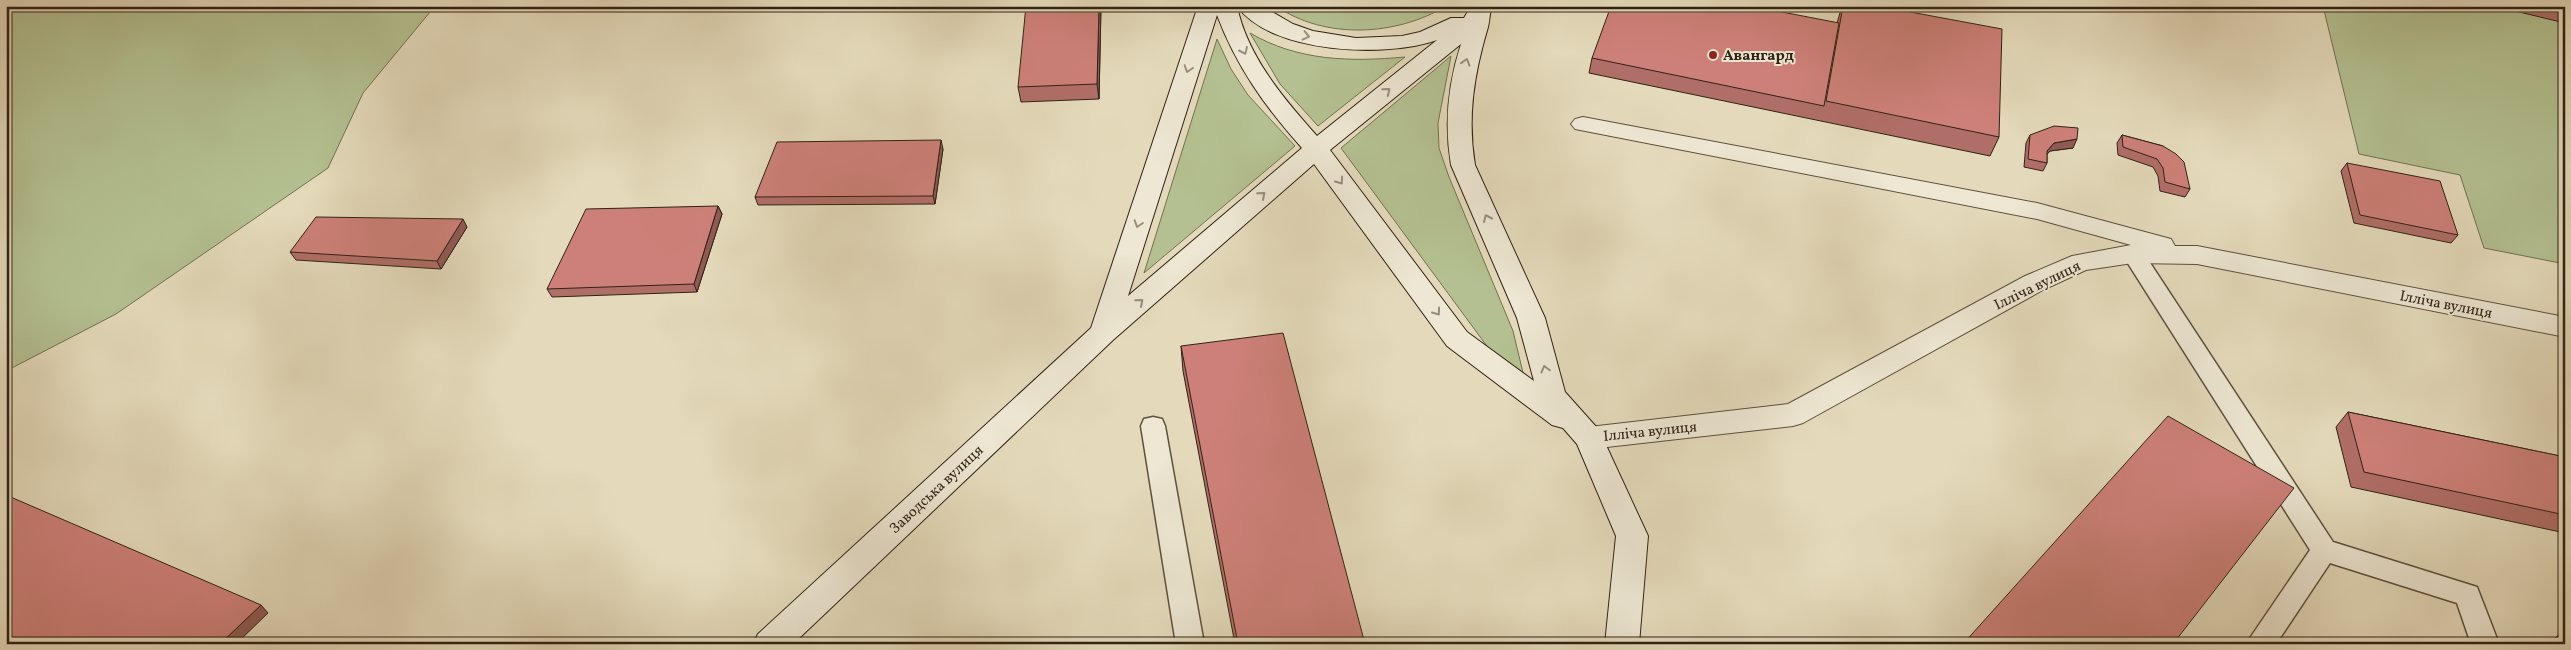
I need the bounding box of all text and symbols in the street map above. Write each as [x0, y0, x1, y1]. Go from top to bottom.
one-way arrow [1301, 30, 1310, 41]
one-way arrow [1237, 46, 1248, 55]
place label: Авангард [1723, 46, 1794, 67]
marker: Авангард [1707, 49, 1719, 61]
one-way arrow [1461, 58, 1471, 66]
one-way arrow [1184, 65, 1194, 73]
one-way arrow [1382, 88, 1391, 97]
one-way arrow [1334, 175, 1343, 185]
one-way arrow [1257, 192, 1266, 201]
one-way arrow [1482, 214, 1493, 223]
one-way arrow [1134, 219, 1144, 228]
street label: Ілліча вулиця [1991, 256, 2085, 316]
street label: Ілліча вулиця [2398, 286, 2494, 325]
one-way arrow [1134, 298, 1143, 307]
one-way arrow [1431, 306, 1440, 316]
one-way arrow [1540, 365, 1551, 373]
street label: Ілліча вулиця [1602, 417, 1698, 448]
street label: Заводська вулиця [885, 441, 989, 539]

